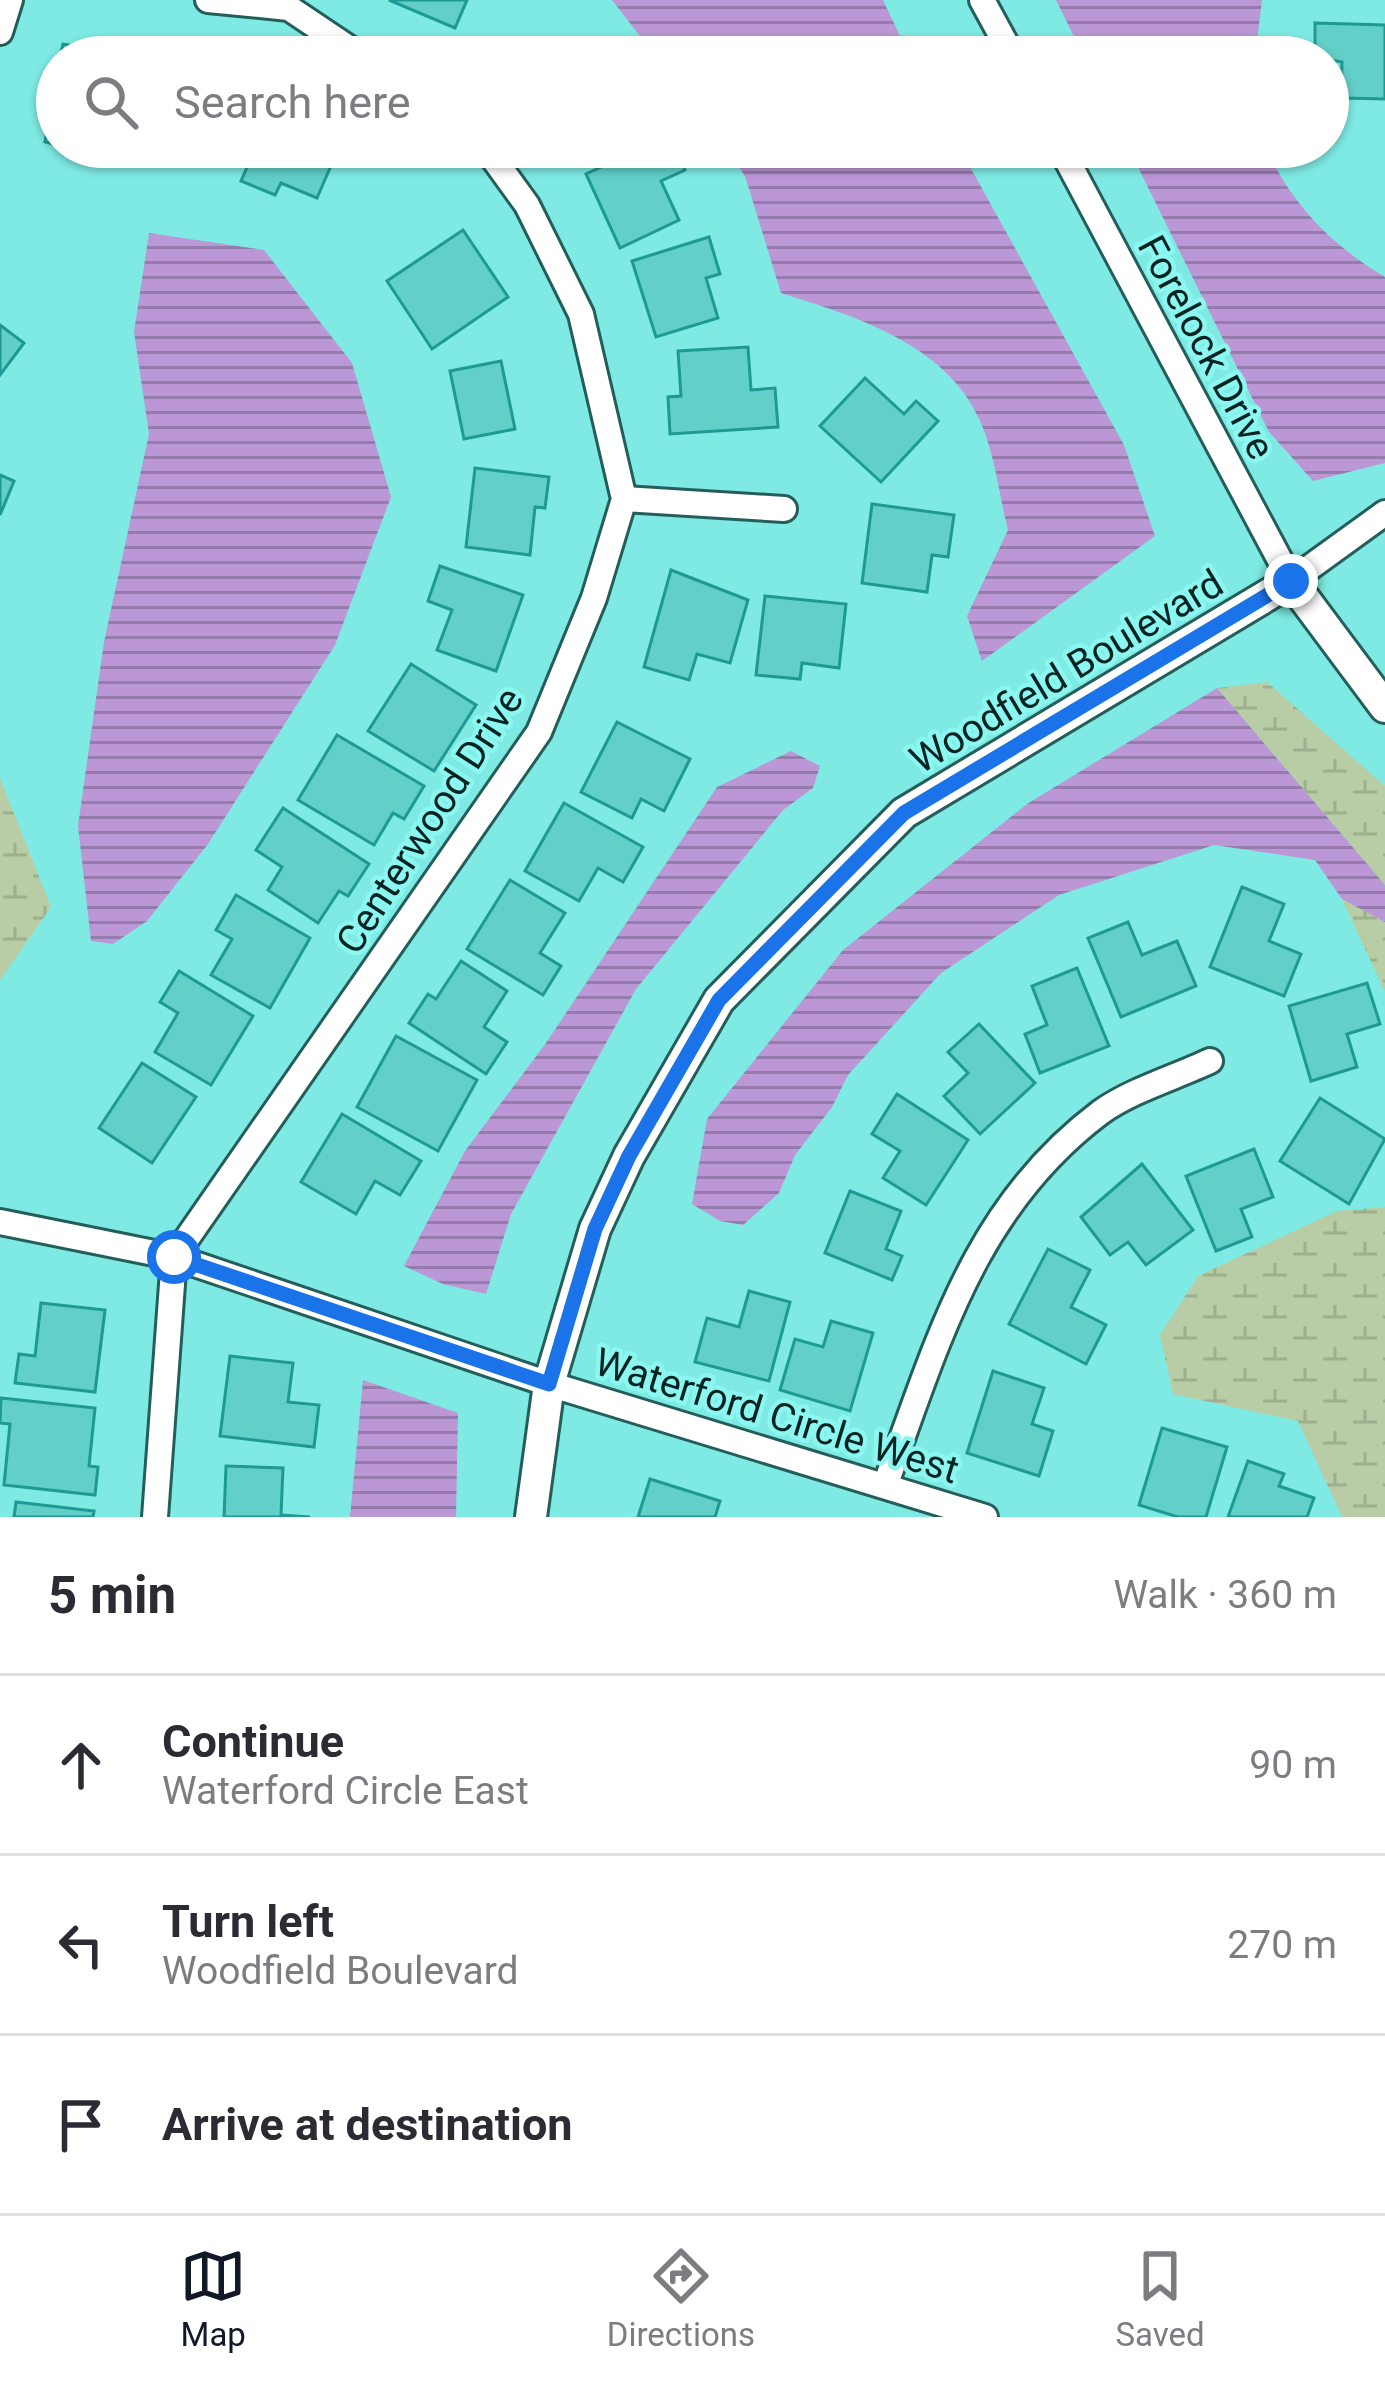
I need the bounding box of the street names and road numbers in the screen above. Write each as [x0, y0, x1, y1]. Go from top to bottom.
street label: Forelock Drive [1128, 228, 1284, 467]
street label: Woodfield Boulevard [902, 560, 1231, 783]
street label: Centerwood Drive [327, 679, 533, 962]
street label: Waterford Circle West [589, 1339, 964, 1493]

